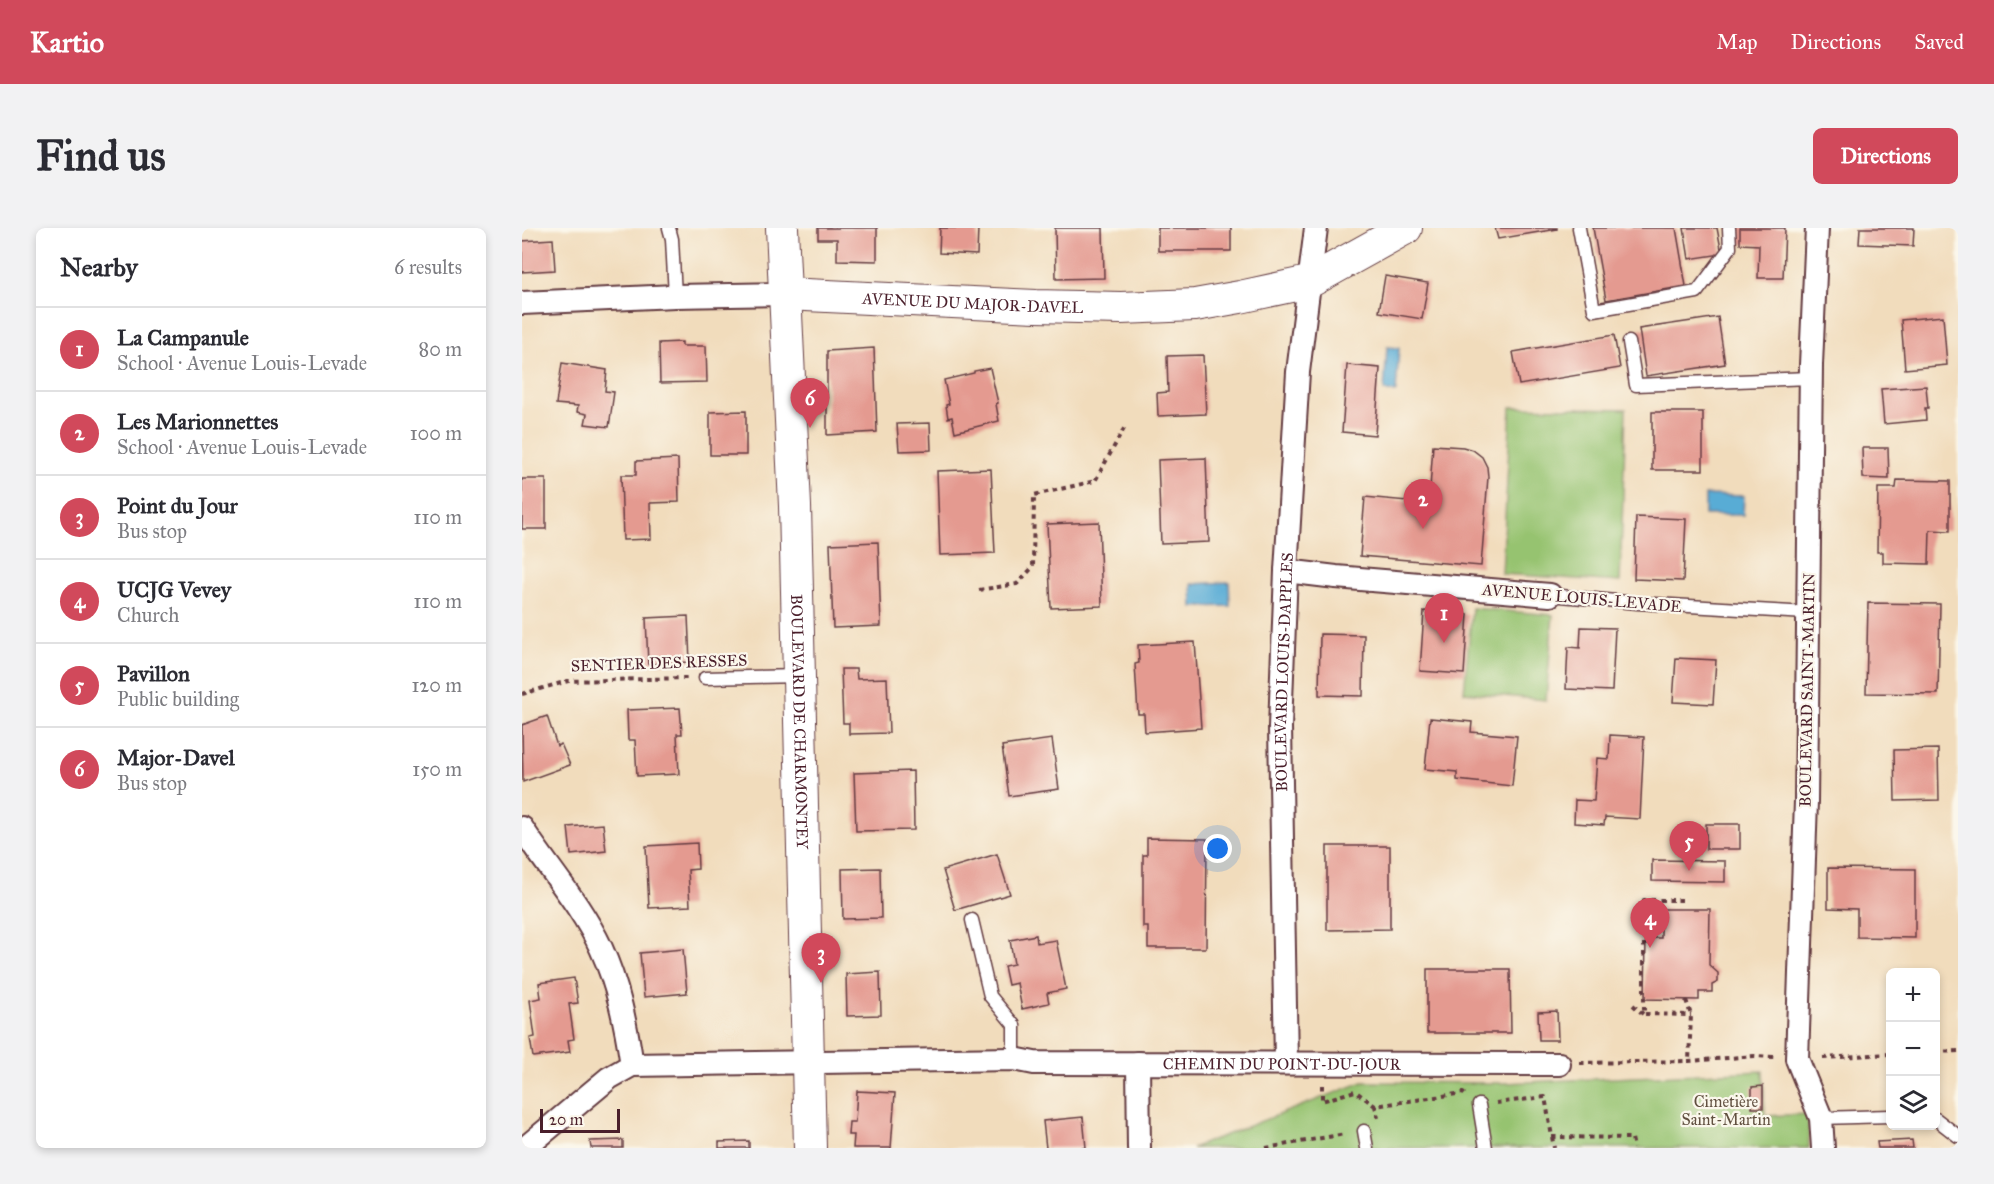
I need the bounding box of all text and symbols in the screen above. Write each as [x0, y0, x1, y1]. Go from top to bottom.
text: Kartio [30, 25, 104, 60]
text: Map [1717, 29, 1758, 55]
text: Directions [1791, 29, 1881, 55]
text: Saved [1914, 29, 1964, 55]
button: Directions [1813, 128, 1958, 184]
text: Find us [36, 130, 166, 182]
text: Nearby [60, 251, 138, 283]
text: 6 results [394, 255, 462, 279]
street label: AVENUE DU MAJOR-DAVEL [861, 288, 1084, 317]
text: La Campanule [117, 324, 249, 351]
text: 1 [76, 337, 83, 361]
text: 80 m [419, 337, 462, 361]
text: School · Avenue Louis-Levade [117, 351, 367, 375]
pin: 6 [790, 378, 830, 428]
text: Les Marionnettes [117, 408, 278, 435]
text: 2 [75, 421, 84, 445]
text: 100 m [410, 421, 462, 445]
text: School · Avenue Louis-Levade [117, 435, 367, 459]
pin: 2 [1404, 480, 1442, 529]
text: Point du Jour [117, 492, 238, 519]
text: 3 [76, 505, 84, 529]
text: 110 m [414, 505, 462, 529]
text: Bus stop [117, 519, 187, 543]
street label: BOULEVARD LOUIS-DAPPLES [1270, 552, 1297, 792]
street label: BOULEVARD SAINT-MARTIN [1795, 572, 1819, 807]
text: UCJG Vevey [117, 576, 231, 603]
street label: AVENUE LOUIS-LEVADE [1480, 580, 1683, 616]
text: 4 [74, 589, 85, 613]
text: 110 m [414, 589, 462, 613]
street label: BOULEVARD DE CHARMONTEY [788, 594, 813, 850]
pin: 1 [1424, 594, 1464, 643]
text: Church [117, 603, 179, 627]
street label: SENTIER DES RESSES [570, 650, 748, 676]
text: Pavillon [117, 660, 190, 687]
text: 5 [75, 673, 84, 697]
text: 120 m [411, 673, 462, 697]
text: Public building [117, 687, 239, 711]
text: Major-Davel [117, 744, 235, 771]
text: 6 [74, 757, 85, 781]
text: 150 m [412, 757, 462, 781]
text: Bus stop [117, 771, 187, 795]
pin: 5 [1670, 822, 1708, 871]
your location [1203, 834, 1232, 863]
pin: 4 [1630, 898, 1670, 948]
pin: 3 [802, 934, 840, 983]
map controls [1886, 968, 1940, 1130]
button: + [1886, 968, 1940, 1022]
button: − [1886, 1022, 1940, 1076]
street label: CHEMIN DU POINT-DU-JOUR [1163, 1054, 1402, 1074]
button: layers [1886, 1076, 1940, 1130]
park label: Cimetière Saint-Martin [1681, 1092, 1771, 1129]
scale bar [540, 1106, 620, 1134]
text: 20 m [549, 1110, 583, 1129]

